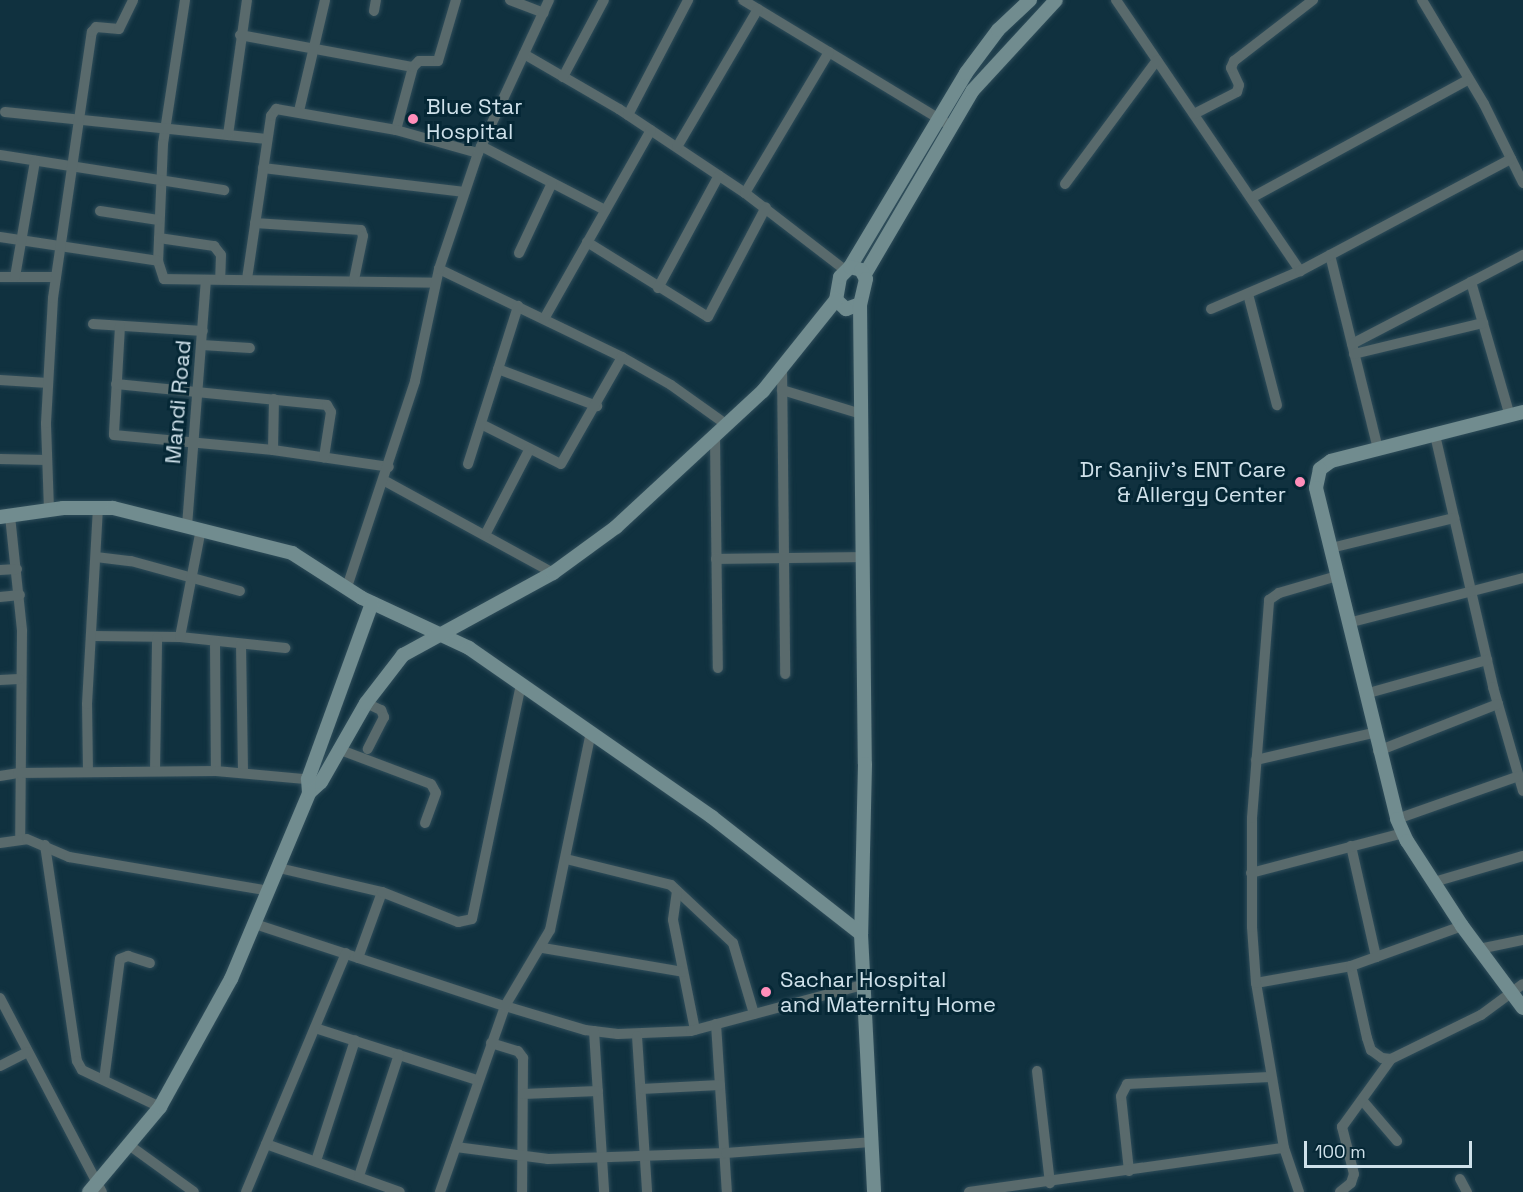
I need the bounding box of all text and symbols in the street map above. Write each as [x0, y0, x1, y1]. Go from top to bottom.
place label: Blue Star Hospital [426, 93, 523, 144]
marker: Blue Star Hospital [404, 110, 422, 128]
street label: Mandi Road [159, 339, 197, 465]
place label: Dr Sanjiv's ENT Care & Allergy Center [1079, 456, 1286, 508]
marker: Dr Sanjiv's ENT Care & Allergy Center [1291, 473, 1309, 491]
place label: Sachar Hospital and Maternity Home [780, 966, 996, 1017]
marker: Sachar Hospital and Maternity Home [757, 983, 775, 1001]
scale bar [1307, 1129, 1475, 1167]
text: 100 m [1315, 1140, 1366, 1163]

